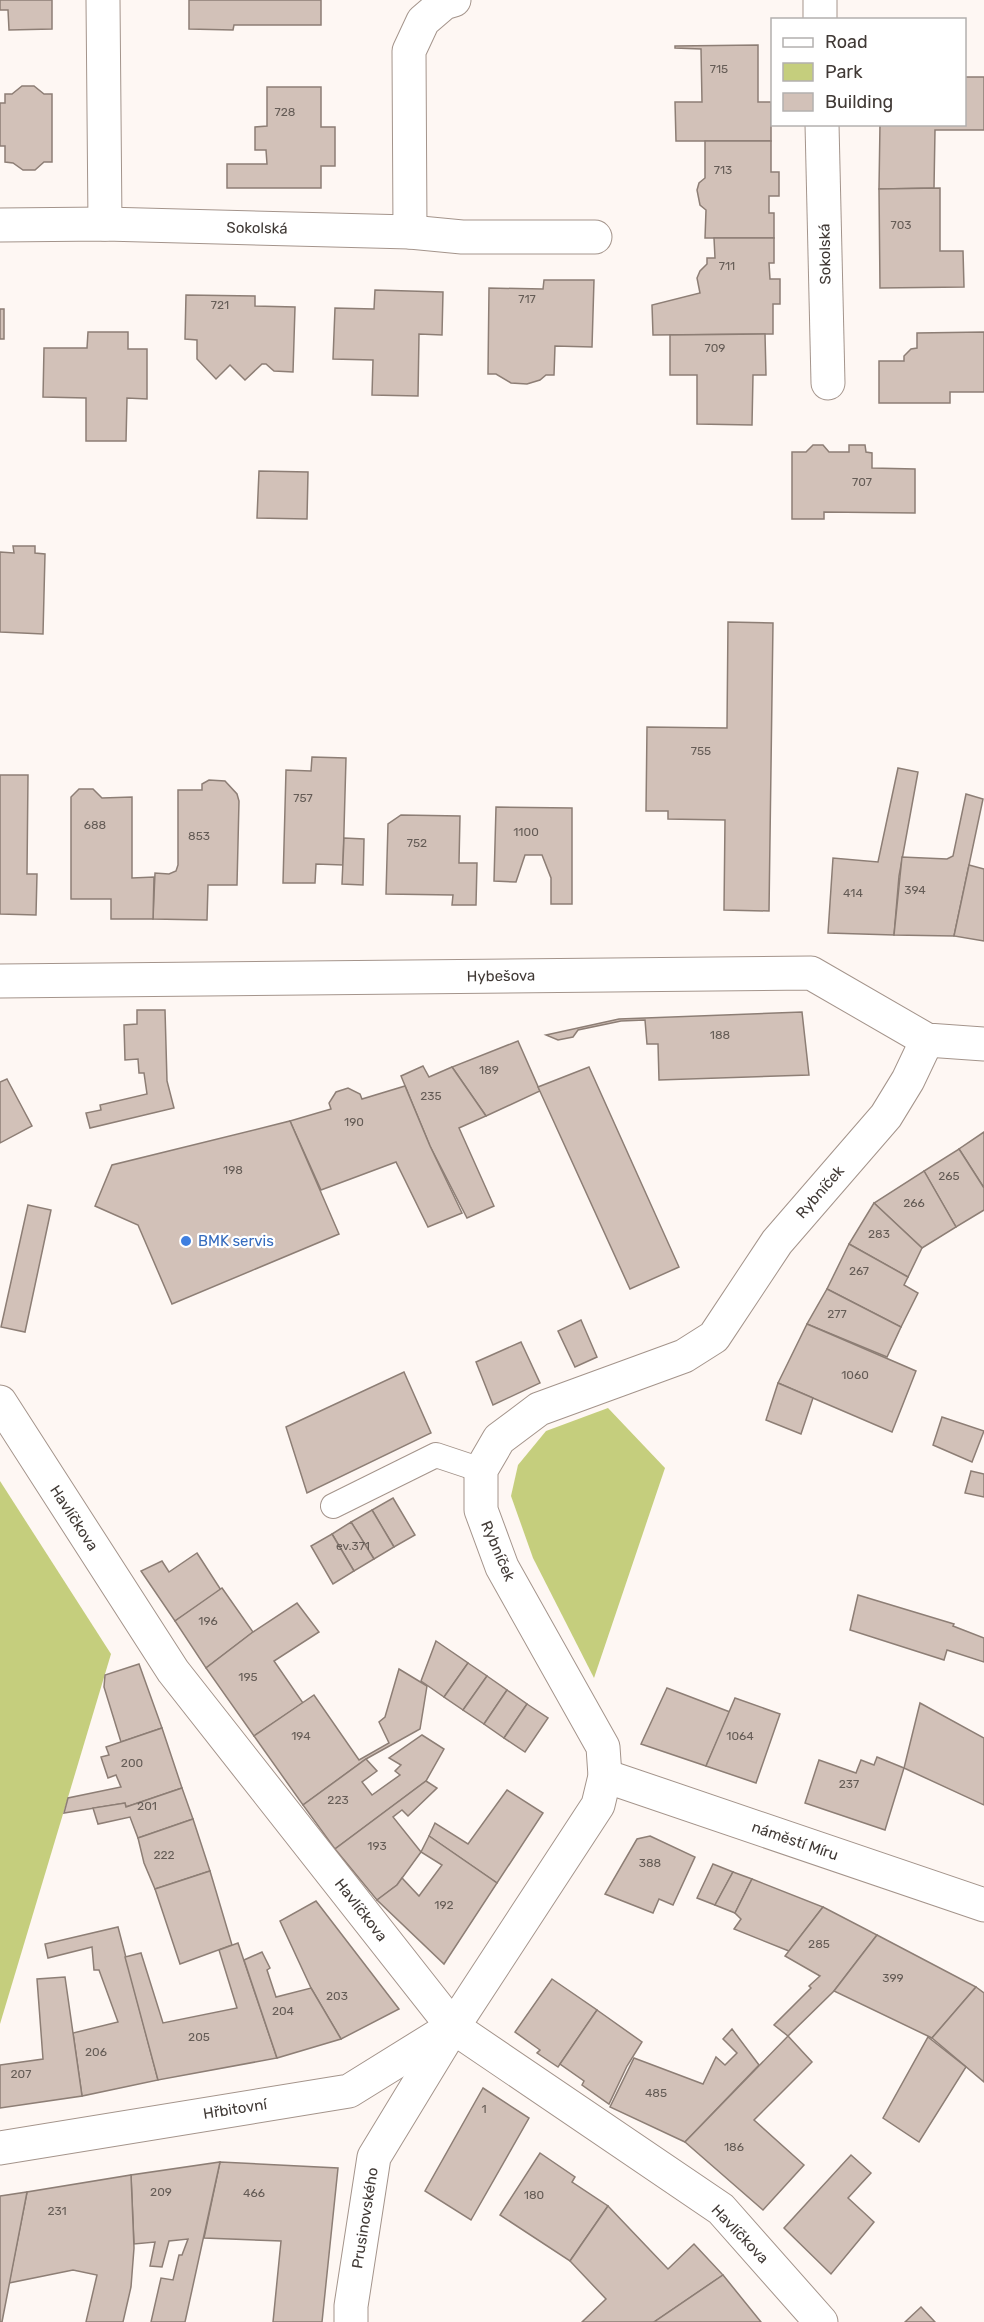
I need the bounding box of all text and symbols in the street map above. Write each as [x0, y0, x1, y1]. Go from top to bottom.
legend [771, 18, 966, 126]
text: Road [825, 31, 868, 53]
text: Park [825, 61, 863, 83]
house number: 715 [710, 62, 728, 76]
text: Building [825, 91, 893, 113]
house number: 728 [275, 105, 295, 119]
house number: 713 [714, 163, 732, 177]
street label: Sokolská [226, 218, 288, 238]
house number: 703 [891, 218, 912, 232]
street label: Sokolská [815, 223, 835, 285]
house number: 711 [719, 259, 735, 273]
house number: 717 [518, 292, 536, 306]
house number: 721 [211, 298, 229, 312]
house number: 709 [705, 341, 725, 355]
house number: 707 [852, 475, 872, 489]
house number: 755 [691, 744, 711, 758]
house number: 757 [293, 791, 313, 805]
house number: 688 [84, 818, 106, 832]
house number: 1100 [513, 825, 539, 839]
house number: 853 [188, 829, 210, 843]
house number: 752 [407, 836, 427, 850]
house number: 394 [904, 883, 926, 897]
house number: 414 [843, 886, 863, 900]
street label: Hybešova [467, 966, 535, 986]
house number: 188 [710, 1028, 730, 1042]
house number: 189 [479, 1063, 499, 1077]
house number: 235 [420, 1089, 442, 1103]
house number: 190 [344, 1115, 364, 1129]
street label: Rybníček [792, 1162, 848, 1222]
house number: 198 [223, 1163, 243, 1177]
house number: 265 [938, 1169, 960, 1183]
house number: 266 [903, 1196, 925, 1210]
house number: 283 [868, 1227, 890, 1241]
place label: BMK servis [198, 1232, 274, 1250]
marker: BMK servis [179, 1234, 193, 1248]
house number: 267 [849, 1264, 869, 1278]
house number: 277 [827, 1307, 847, 1321]
house number: 1060 [841, 1368, 869, 1382]
street label: Havlíčkova [46, 1482, 102, 1554]
street label: Rybníček [477, 1518, 519, 1584]
house number: ev.371 [336, 1539, 370, 1553]
house number: 196 [198, 1614, 218, 1628]
house number: 195 [238, 1670, 258, 1684]
house number: 194 [291, 1729, 311, 1743]
house number: 1064 [726, 1729, 754, 1743]
house number: 200 [121, 1756, 143, 1770]
house number: 237 [839, 1777, 859, 1791]
house number: 223 [327, 1793, 349, 1807]
house number: 201 [137, 1799, 157, 1813]
street label: náměstí Míru [749, 1818, 841, 1864]
house number: 193 [367, 1839, 387, 1853]
house number: 222 [153, 1848, 175, 1862]
house number: 388 [639, 1856, 661, 1870]
street label: Havlíčkova [331, 1875, 391, 1945]
house number: 192 [434, 1898, 454, 1912]
house number: 285 [808, 1937, 830, 1951]
house number: 399 [882, 1971, 904, 1985]
house number: 203 [326, 1989, 348, 2003]
house number: 204 [272, 2004, 295, 2018]
house number: 205 [188, 2030, 210, 2044]
house number: 206 [85, 2045, 107, 2059]
house number: 207 [11, 2067, 31, 2081]
house number: 485 [645, 2086, 667, 2100]
street label: Hřbitovní [202, 2095, 269, 2123]
house number: 1 [481, 2102, 487, 2116]
house number: 186 [724, 2140, 744, 2154]
street label: Prusinovského [348, 2166, 382, 2270]
house number: 209 [150, 2185, 172, 2199]
house number: 466 [243, 2186, 265, 2200]
house number: 180 [524, 2188, 544, 2202]
street label: Havlíčkova [708, 2201, 772, 2267]
house number: 231 [47, 2204, 67, 2218]

